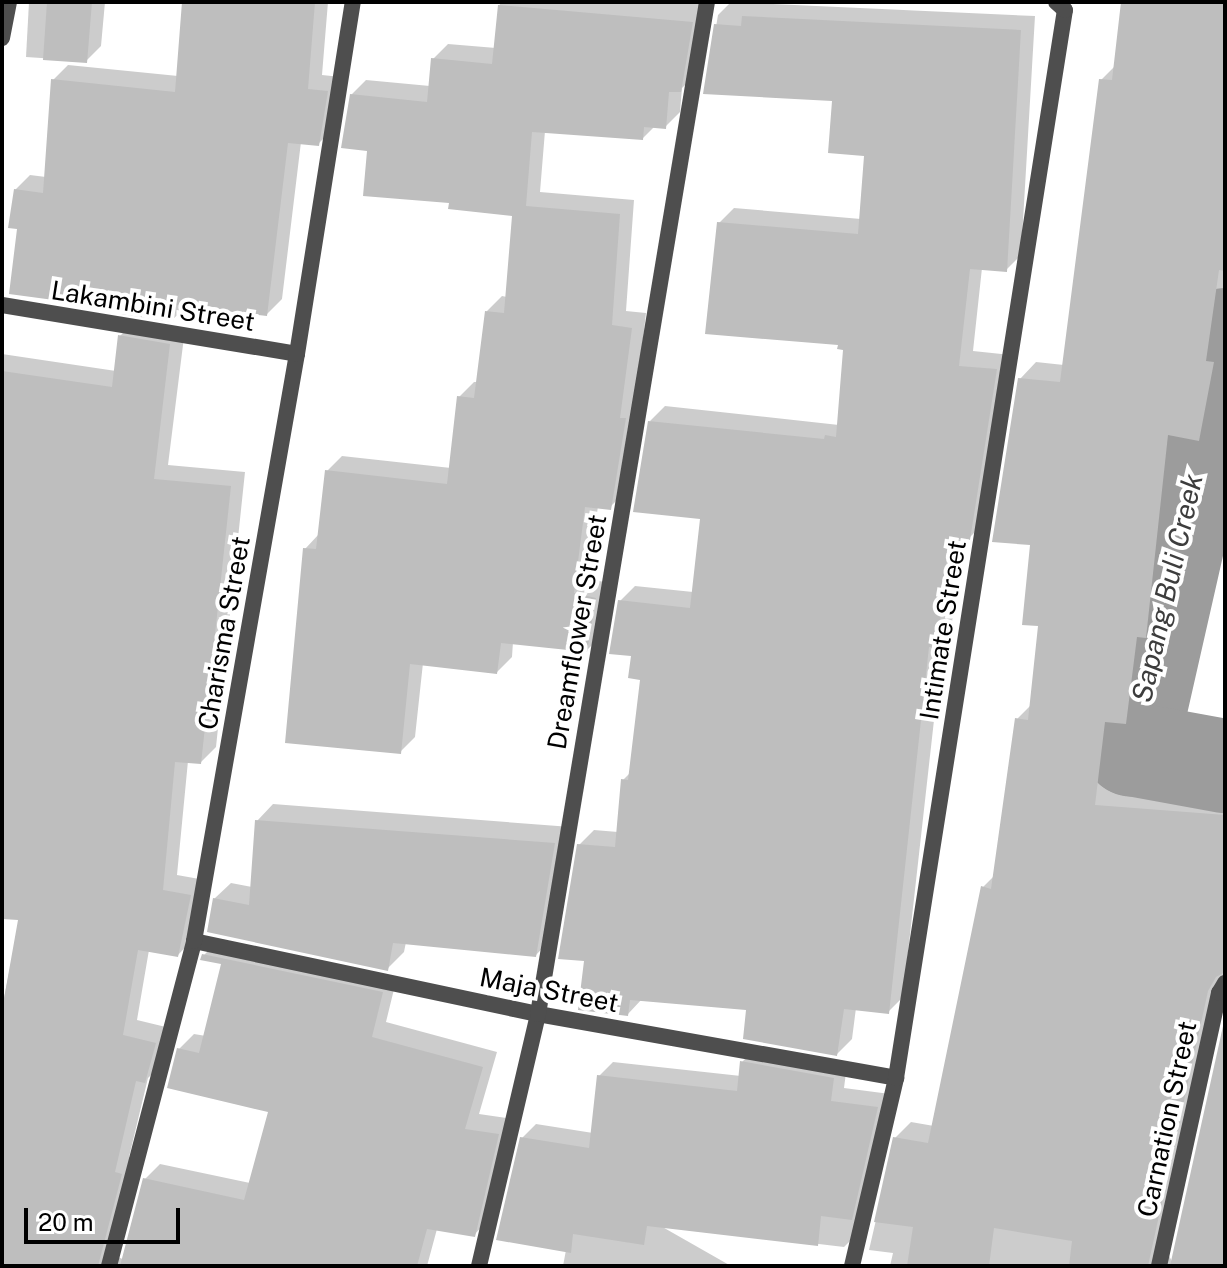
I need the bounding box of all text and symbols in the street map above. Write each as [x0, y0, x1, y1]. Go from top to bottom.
street label: Lakambini Street [49, 274, 257, 338]
water label: Sapang Buli Creek [1124, 470, 1210, 706]
street label: Dreamflower Street [541, 512, 613, 752]
street label: Charisma Street [192, 534, 256, 732]
street label: Intimate Street [913, 538, 973, 722]
street label: Maja Street [477, 961, 621, 1019]
street label: Carnation Street [1131, 1018, 1203, 1220]
scale bar [28, 1192, 184, 1242]
text: 20 m [38, 1208, 94, 1236]

